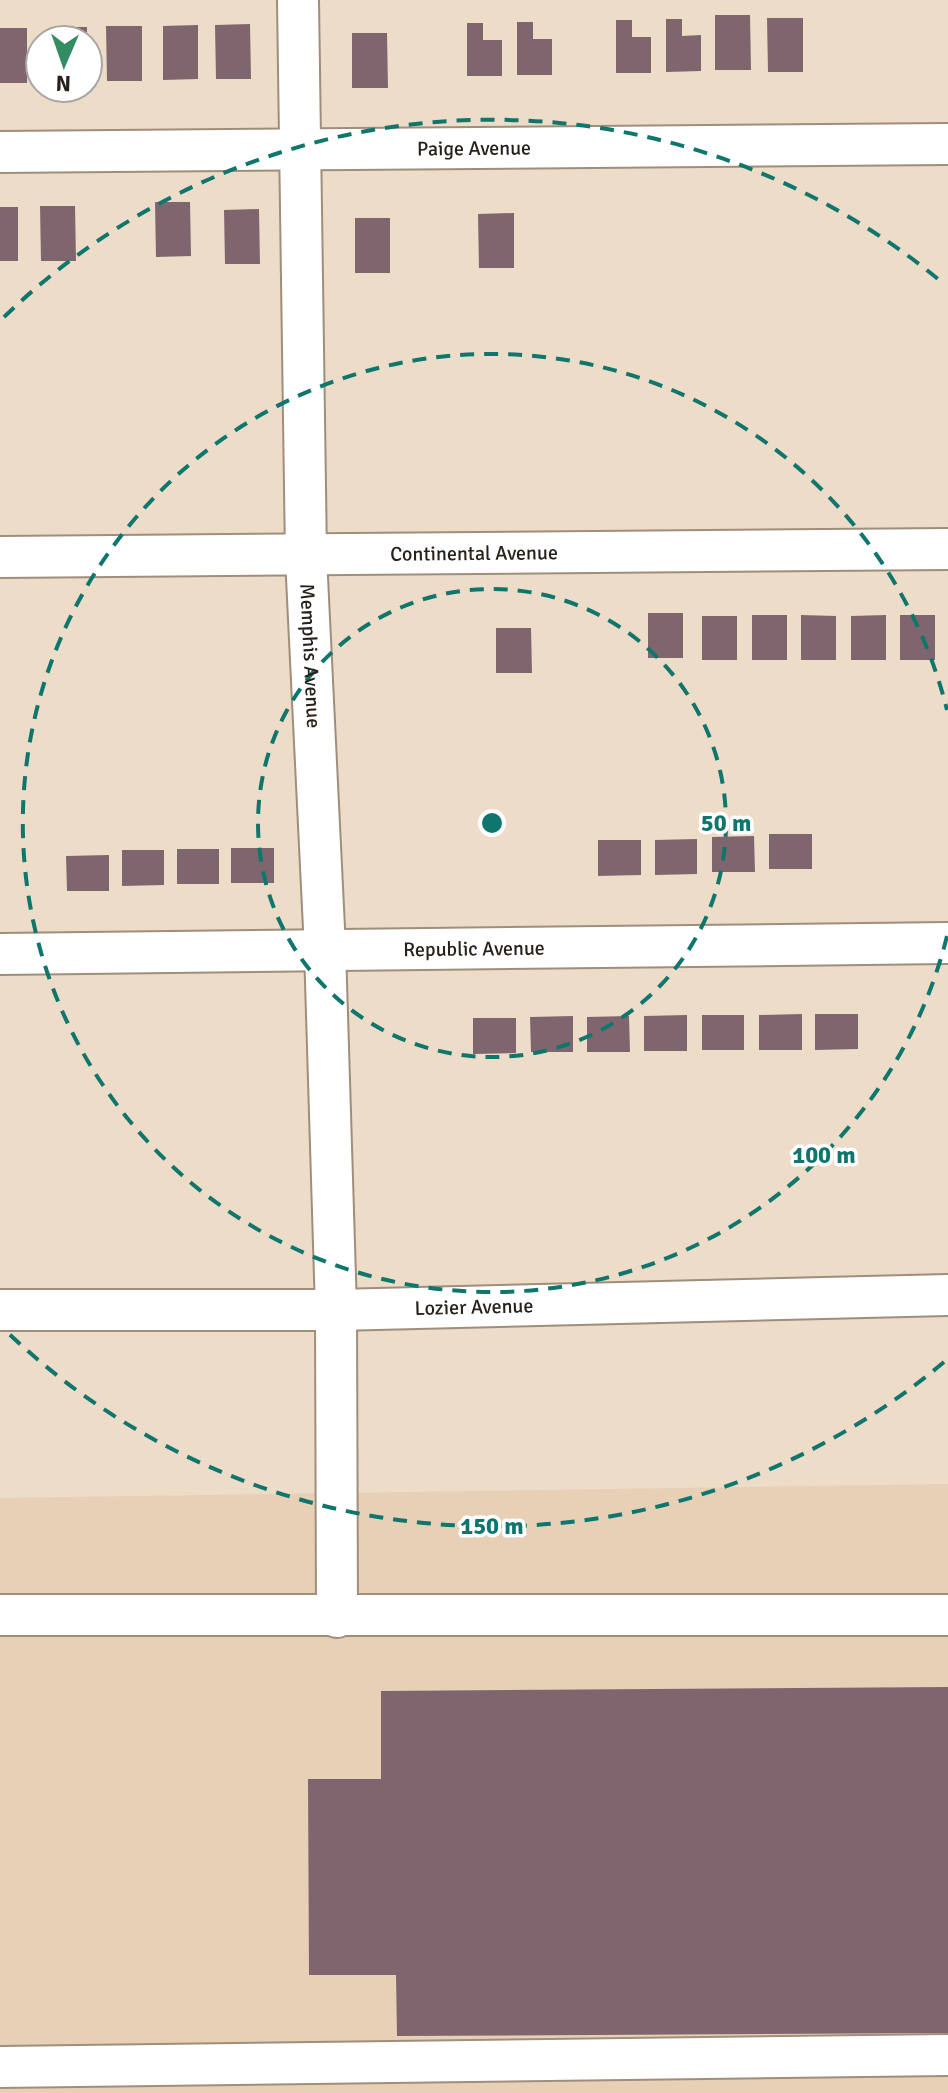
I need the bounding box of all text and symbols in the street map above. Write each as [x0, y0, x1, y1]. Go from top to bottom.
north arrow [24, 24, 104, 104]
text: N [55, 70, 71, 97]
street label: Paige Avenue [417, 136, 531, 161]
street label: Continental Avenue [390, 540, 558, 567]
street label: Memphis Avenue [294, 583, 326, 729]
text: 50 m [701, 808, 751, 838]
centre of rings [478, 809, 506, 837]
street label: Republic Avenue [403, 936, 545, 962]
text: 100 m [792, 1140, 856, 1170]
street label: Lozier Avenue [414, 1293, 534, 1321]
text: 150 m [460, 1511, 524, 1541]

